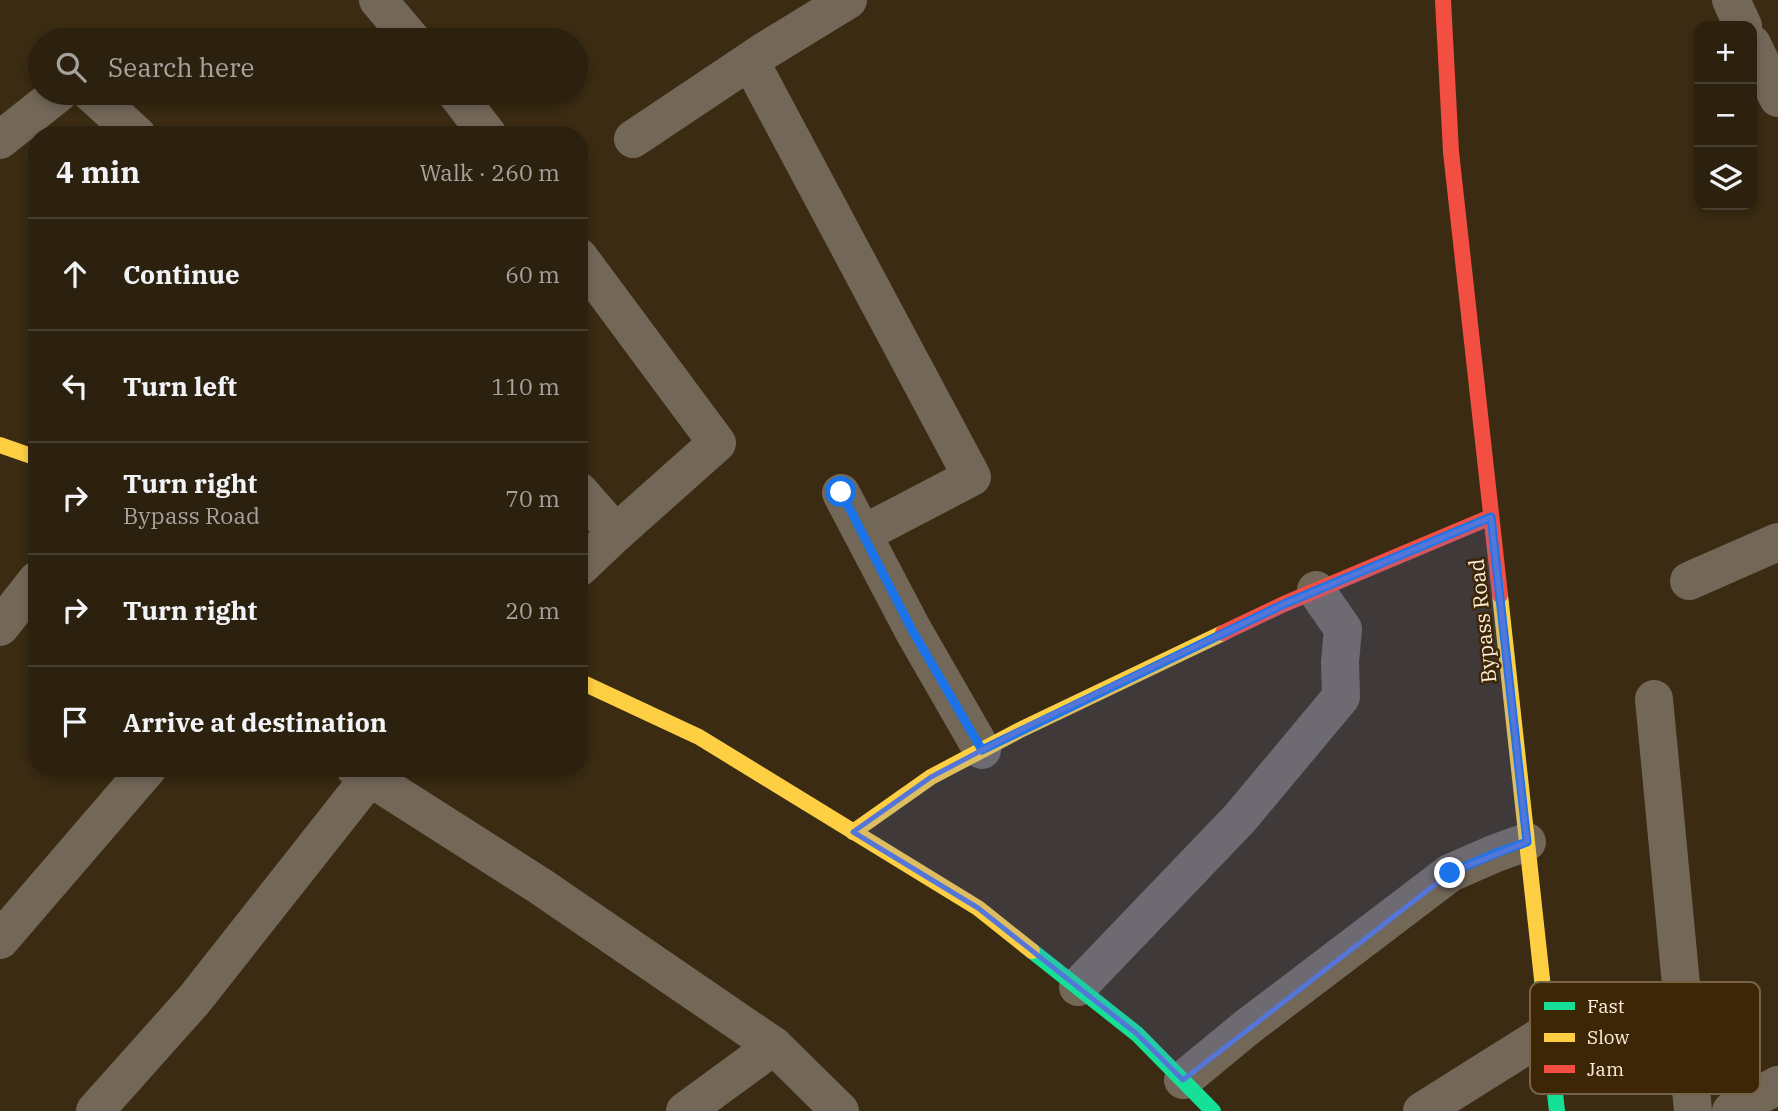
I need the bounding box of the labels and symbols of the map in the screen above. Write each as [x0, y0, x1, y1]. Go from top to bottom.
route start [825, 476, 856, 507]
street label: Bypass Road [1462, 557, 1502, 685]
route end [1434, 857, 1465, 888]
legend [1530, 982, 1760, 1094]
text: Fast [1587, 994, 1625, 1018]
text: Slow [1587, 1025, 1629, 1049]
text: Jam [1587, 1057, 1624, 1081]

